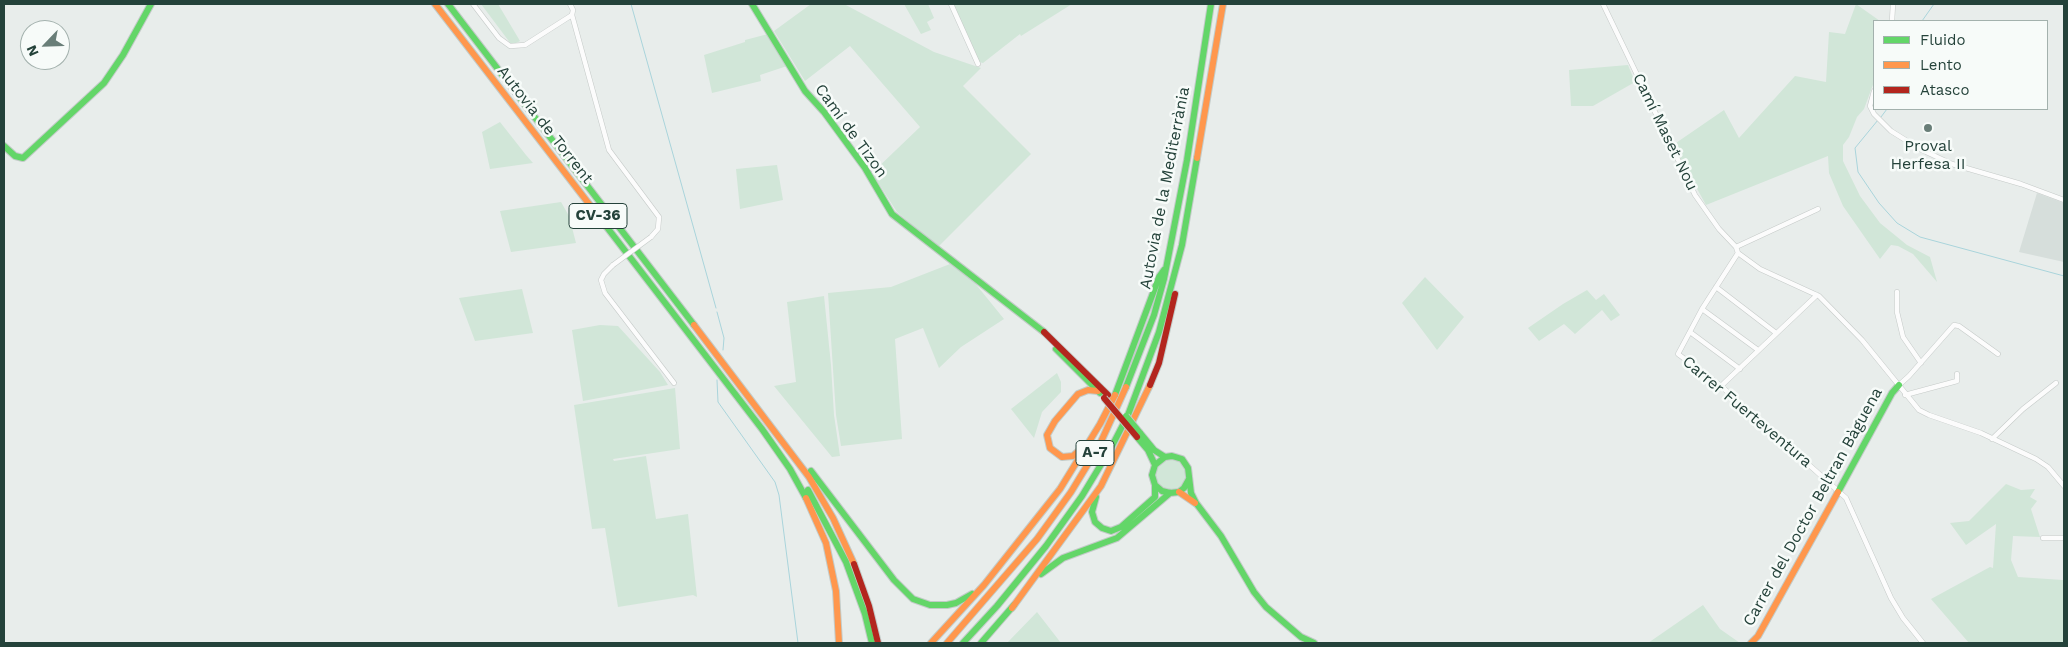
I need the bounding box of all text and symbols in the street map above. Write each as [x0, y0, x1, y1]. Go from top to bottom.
north arrow [20, 20, 70, 70]
legend [1873, 20, 2048, 110]
text: Fluido [1920, 31, 1965, 49]
text: N [23, 43, 42, 59]
text: Lento [1920, 56, 1962, 74]
street label: Autovia de Torrent [493, 62, 597, 188]
street label: Camí Maset Nou [1628, 70, 1702, 194]
street label: Camí de Tizon [811, 80, 891, 182]
text: Atasco [1920, 81, 1969, 99]
street label: Autovia de la Mediterrània [1136, 85, 1194, 291]
marker: Proval Herfesa II [1922, 122, 1934, 134]
place label: Proval Herfesa II [1890, 136, 1966, 174]
road number: CV-36 [569, 204, 627, 228]
street label: Carrer Fuerteventura [1678, 352, 1816, 472]
street label: Carrer del Doctor Beltran Bàguena [1739, 384, 1887, 630]
road number: A-7 [1076, 440, 1114, 466]

